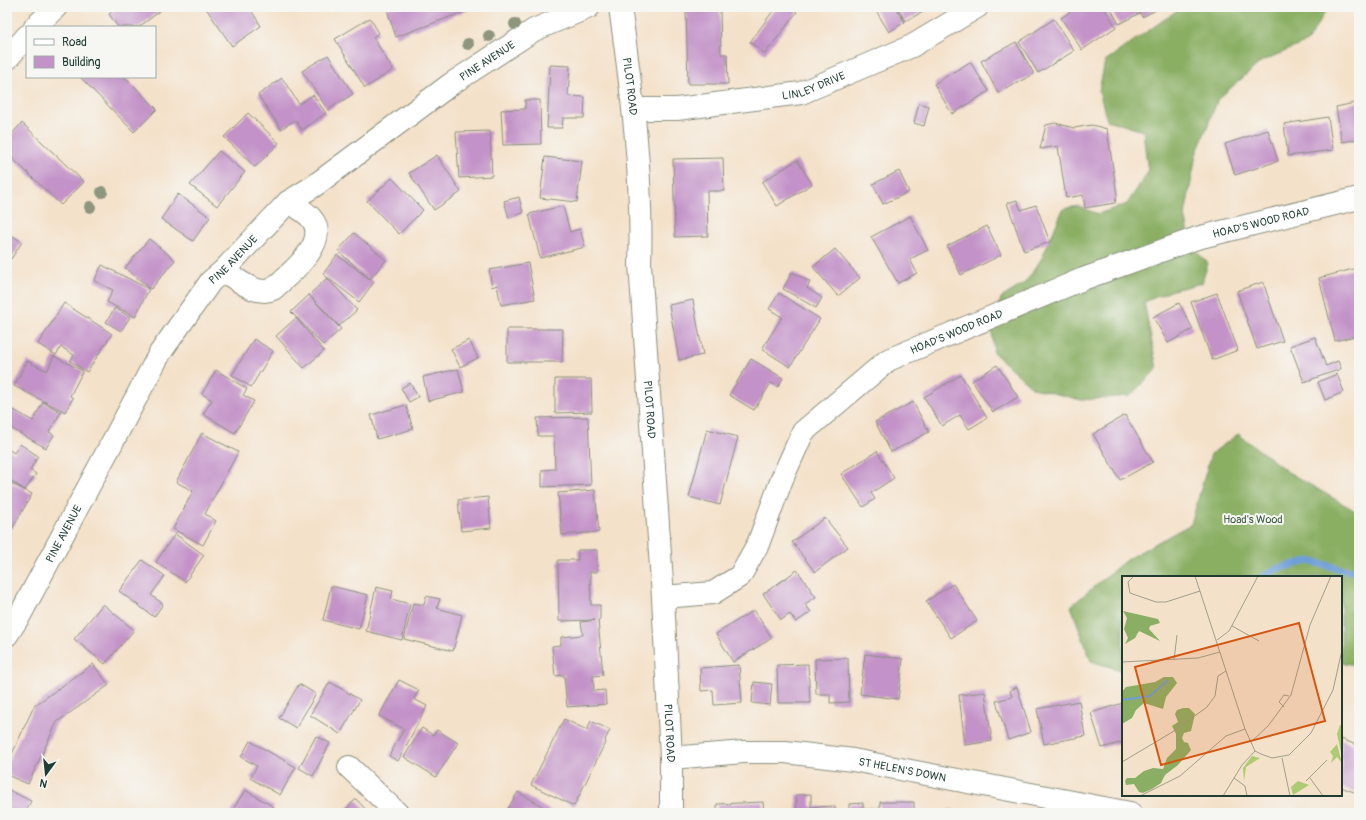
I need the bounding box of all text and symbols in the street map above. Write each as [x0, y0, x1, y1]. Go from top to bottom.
legend [26, 26, 156, 78]
text: Road [62, 35, 87, 50]
street label: PINE AVENUE [457, 38, 518, 83]
text: Building [62, 55, 101, 70]
street label: PILOT ROAD [620, 57, 640, 116]
street label: LINLEY DRIVE [781, 69, 847, 102]
street label: HOAD'S WOOD ROAD [1211, 204, 1311, 240]
street label: PINE AVENUE [206, 232, 260, 287]
street label: HOAD'S WOOD ROAD [908, 307, 1005, 357]
street label: PILOT ROAD [642, 380, 659, 439]
street label: PINE AVENUE [43, 502, 84, 565]
park label: Hoad's Wood [1223, 513, 1283, 526]
inset map [1122, 576, 1342, 796]
street label: PILOT ROAD [662, 703, 678, 762]
north arrow [26, 754, 66, 794]
street label: ST HELEN'S DOWN [857, 755, 947, 784]
text: N [38, 776, 49, 790]

